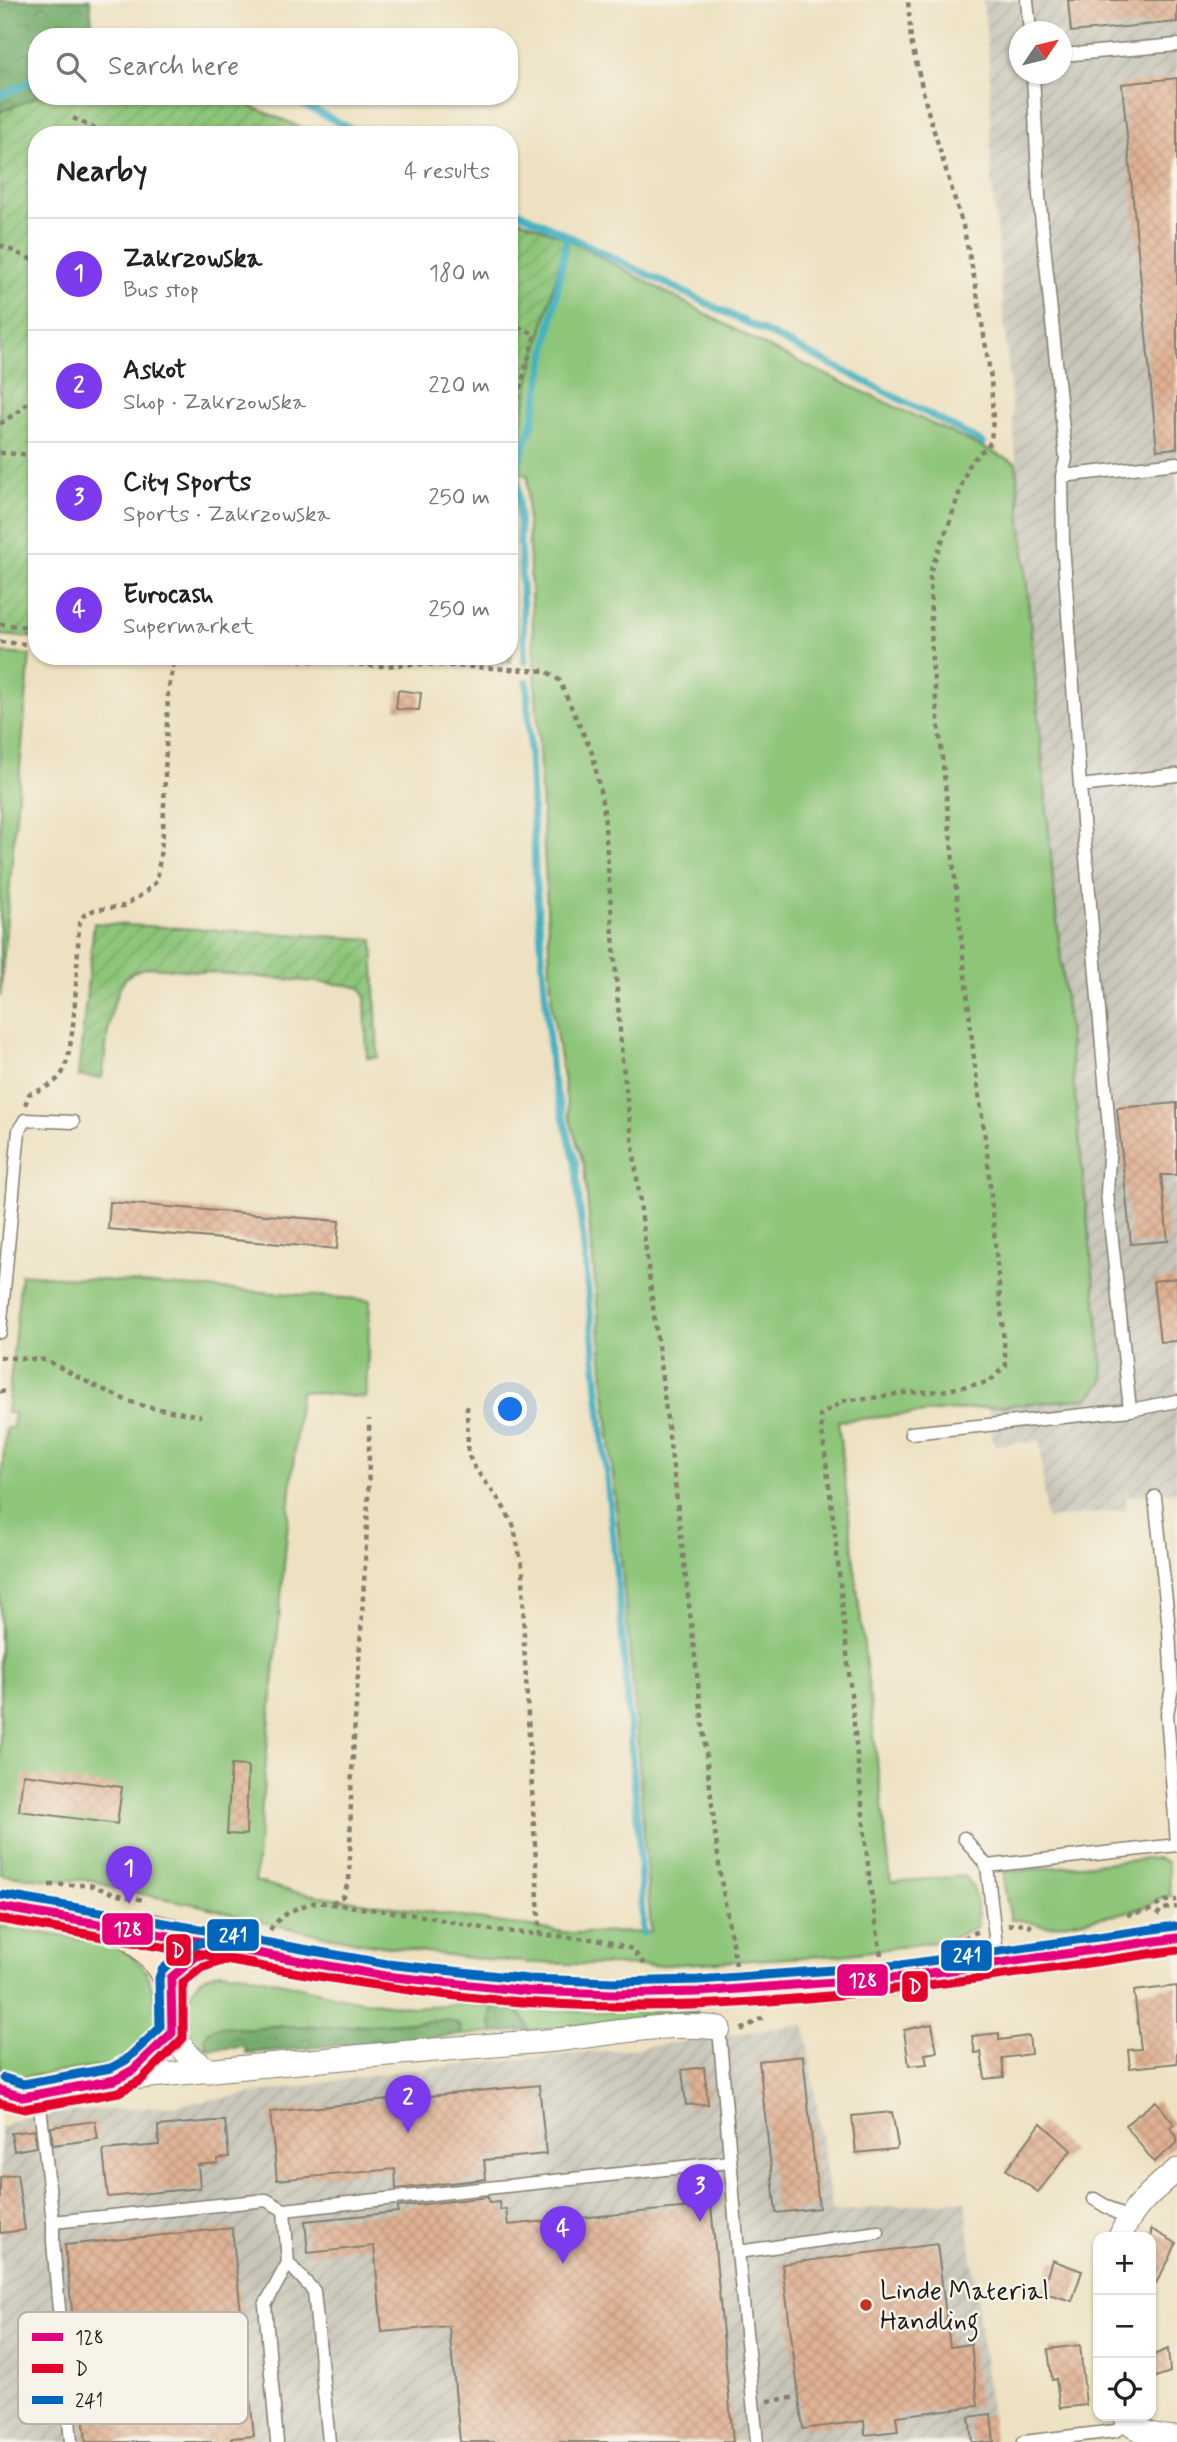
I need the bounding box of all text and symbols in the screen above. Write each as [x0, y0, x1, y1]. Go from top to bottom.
north arrow [1009, 21, 1072, 84]
search box [28, 28, 518, 105]
icon: search [52, 48, 90, 86]
text: Search here [108, 50, 239, 84]
text: Nearby [56, 152, 147, 191]
text: 4 results [404, 157, 490, 187]
text: Zakrzowska [123, 242, 262, 276]
text: 1 [74, 259, 84, 289]
text: 180 m [429, 259, 490, 289]
text: Bus stop [123, 276, 199, 306]
text: Askot [123, 354, 187, 388]
text: 2 [73, 371, 85, 401]
text: 220 m [428, 371, 490, 401]
text: Shop · Zakrzowska [123, 388, 306, 418]
text: City Sports [123, 466, 251, 500]
text: 3 [74, 483, 84, 513]
text: 250 m [428, 483, 490, 513]
text: Sports · Zakrzowska [123, 500, 330, 530]
text: Eurocash [123, 578, 214, 612]
text: 4 [72, 595, 86, 625]
text: 250 m [428, 595, 490, 625]
text: Supermarket [123, 612, 254, 642]
your location [493, 1392, 527, 1426]
pin: 1 [106, 1846, 152, 1904]
line badge: 128 [101, 1912, 154, 1946]
text: 128 [114, 1918, 142, 1943]
line badge: 241 [206, 1918, 260, 1952]
text: 241 [219, 1924, 247, 1949]
line badge: D [165, 1933, 192, 1967]
text: D [171, 1939, 185, 1964]
line badge: 241 [940, 1939, 993, 1972]
text: 241 [953, 1944, 981, 1969]
line badge: 128 [836, 1963, 889, 1997]
text: 128 [849, 1969, 877, 1994]
line badge: D [901, 1970, 929, 2003]
text: D [908, 1975, 922, 2000]
pin: 2 [385, 2075, 431, 2133]
pin: 3 [677, 2164, 723, 2222]
pin: 4 [540, 2206, 586, 2264]
map controls [1093, 2232, 1156, 2421]
button: + [1093, 2232, 1156, 2295]
place label: Linde Material Handling [880, 2275, 1049, 2342]
button: − [1093, 2295, 1156, 2358]
marker: Linde Material Handling [858, 2297, 874, 2313]
legend [18, 2312, 248, 2424]
text: 128 [75, 2326, 104, 2351]
text: D [75, 2357, 88, 2382]
button: locate [1093, 2358, 1156, 2421]
text: 241 [75, 2389, 103, 2414]

